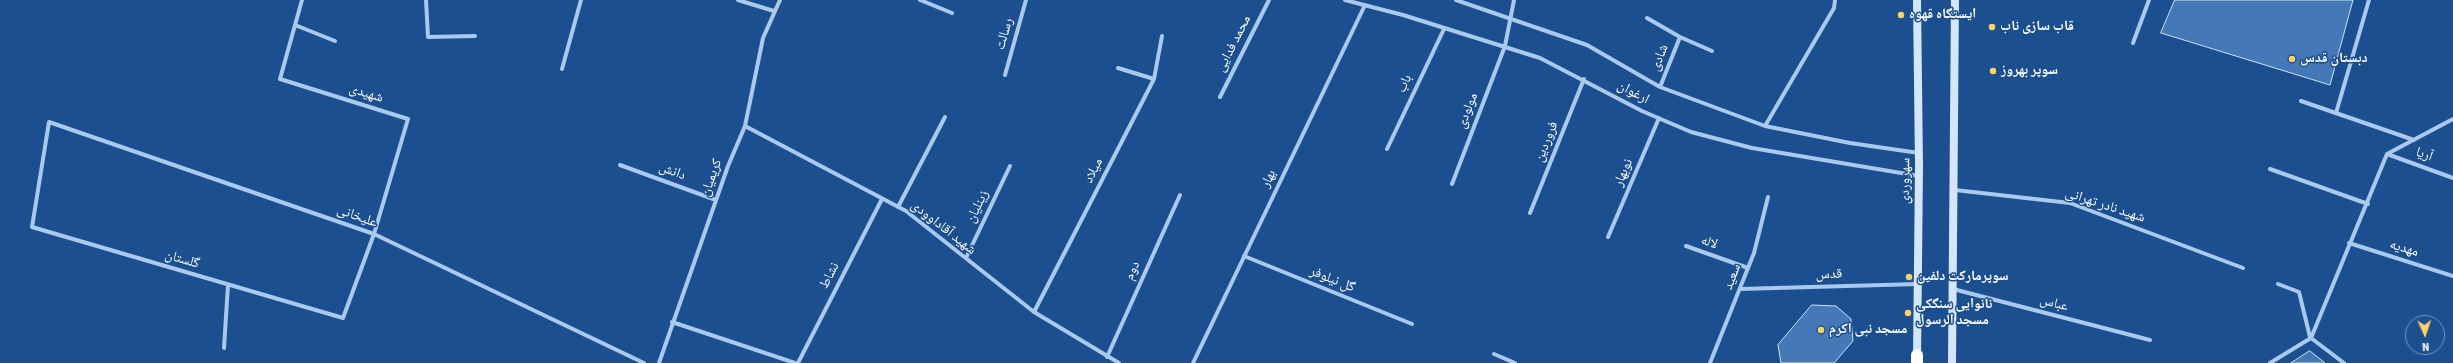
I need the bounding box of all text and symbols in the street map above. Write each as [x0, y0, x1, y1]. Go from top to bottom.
place label: ایستگاه قهوه [1909, 7, 1976, 23]
marker: ایستگاه قهوه [1896, 10, 1906, 20]
street label: محمد فدایی [1213, 13, 1255, 75]
street label: رسالت [992, 16, 1018, 52]
place label: قاب سازی ناب [2000, 19, 2074, 35]
marker: قاب سازی ناب [1987, 22, 1997, 32]
street label: شادی [1647, 42, 1673, 74]
place label: دبستان قدس [2300, 51, 2368, 67]
marker: دبستان قدس [2287, 54, 2297, 64]
place label: سوپر بهروز [2001, 63, 2058, 79]
marker: سوپر بهروز [1988, 66, 1998, 76]
street label: باب [1394, 72, 1416, 96]
street label: ارغوان [1614, 78, 1652, 108]
street label: شهیدی [347, 81, 385, 107]
street label: مولودی [1454, 91, 1482, 131]
street label: فروردین [1531, 119, 1563, 165]
street label: آریا [2413, 144, 2435, 166]
street label: میلاد [1081, 156, 1107, 186]
street label: کریمیان [697, 157, 727, 199]
street label: نوبهار [1611, 157, 1637, 189]
street label: سهروردی [1897, 158, 1915, 204]
street label: دانش [656, 159, 688, 185]
street label: بهار [1257, 167, 1281, 191]
street label: شهید نادر تهرانی [2063, 185, 2147, 227]
street label: زینلیان [963, 188, 993, 226]
street label: شهید آقاداوودی [907, 197, 979, 259]
street label: علیخانی [334, 202, 380, 232]
street label: لاله [1698, 232, 1720, 254]
street label: مهدیه [2387, 237, 2421, 261]
street label: گلستان [163, 247, 201, 273]
street label: دوم [1121, 259, 1145, 283]
street label: نشاط [816, 260, 844, 292]
street label: سعید [1720, 262, 1746, 292]
street label: گل نیلوفر [1307, 263, 1357, 297]
street label: قدس [1815, 266, 1843, 284]
place label: سوپرمارکت دلفین [1917, 269, 2009, 285]
marker: سوپرمارکت دلفین [1904, 272, 1914, 282]
street label: عباس [2038, 292, 2070, 316]
place label: نانوایی سنگکی مسجد الرسول [1916, 297, 1992, 330]
marker: نانوایی سنگکی مسجد الرسول [1903, 308, 1913, 318]
north arrow [2405, 315, 2445, 355]
place label: مسجد نبی اکرم [1829, 322, 1907, 338]
marker: مسجد نبی اکرم [1816, 325, 1826, 335]
text: N [2422, 339, 2430, 354]

